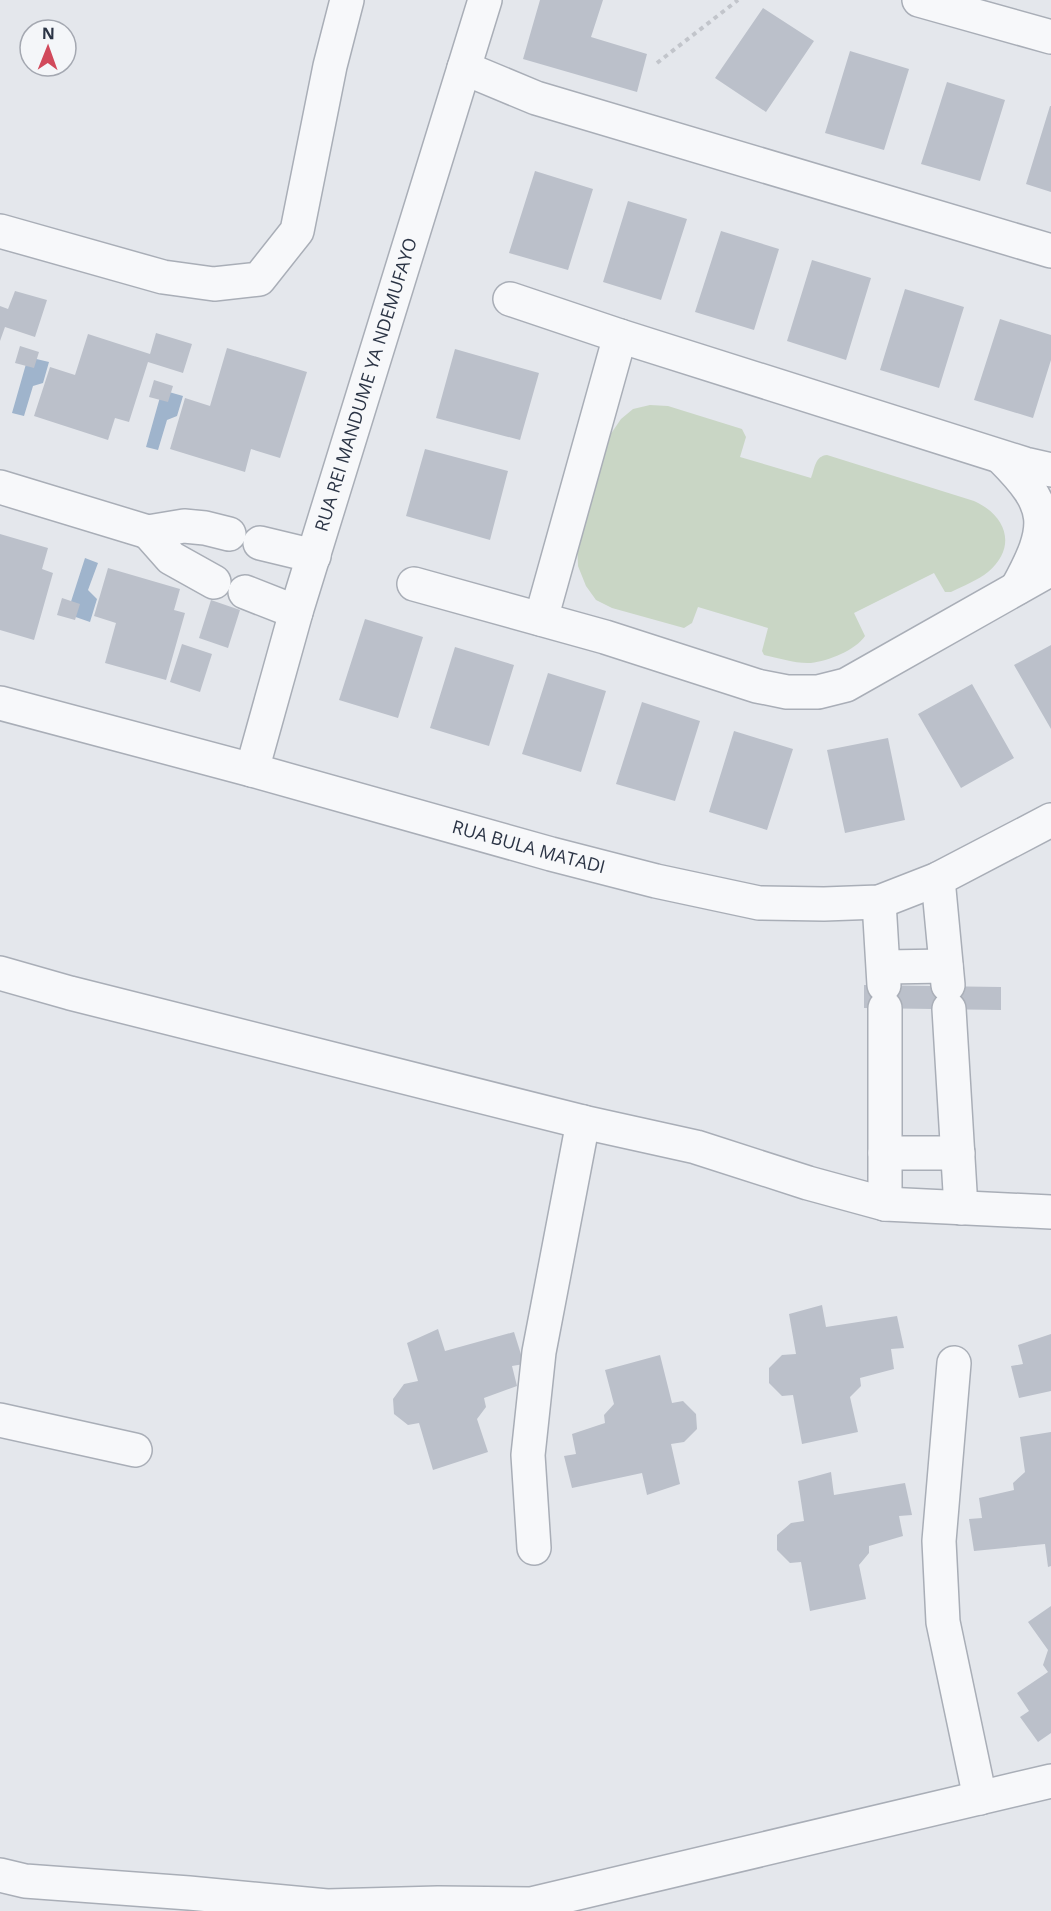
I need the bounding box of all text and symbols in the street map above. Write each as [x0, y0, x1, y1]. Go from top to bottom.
north arrow [18, 18, 78, 78]
text: N [42, 22, 55, 44]
street label: RUA REI MANDUME YA NDEMUFAYO [309, 234, 422, 534]
street label: RUA BULA MATADI [450, 814, 608, 878]

